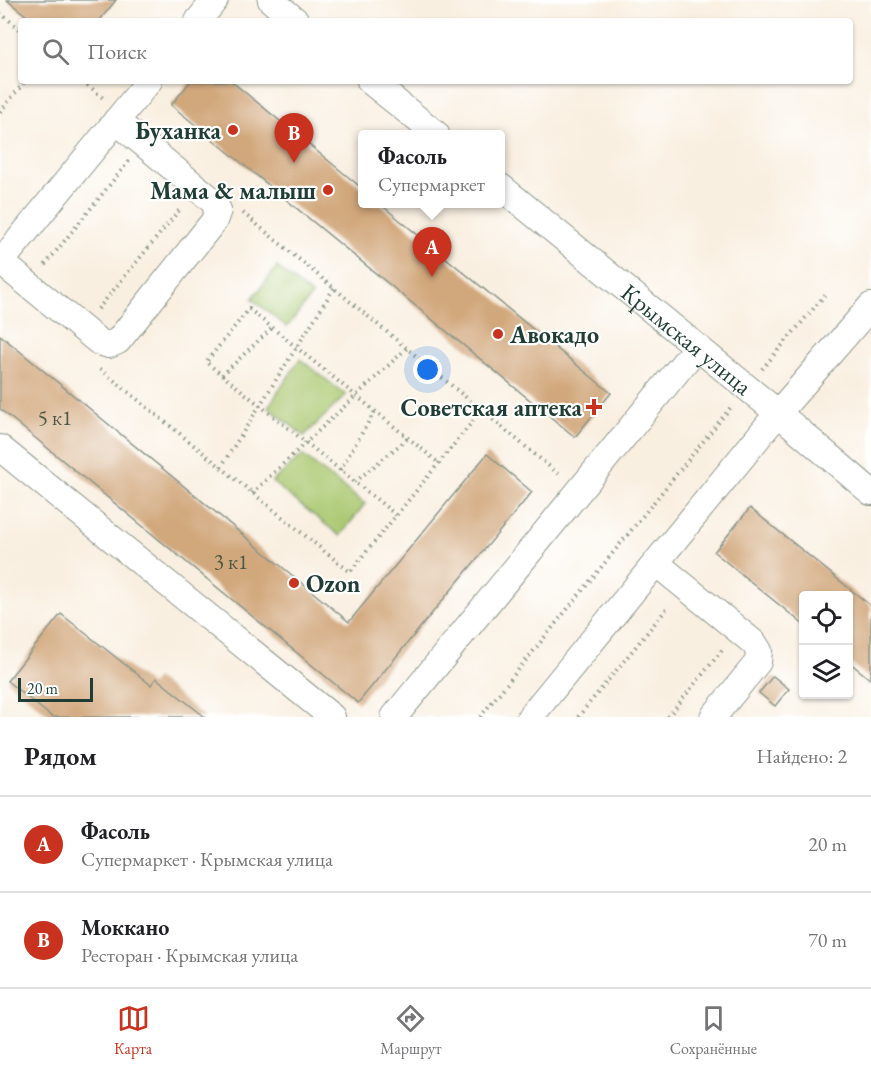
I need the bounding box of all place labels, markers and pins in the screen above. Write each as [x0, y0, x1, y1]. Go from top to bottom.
pin: B [274, 114, 314, 163]
place label: Буханка [135, 115, 221, 147]
marker: Буханка [226, 123, 240, 137]
place label: Мама & малыш [150, 175, 316, 206]
marker: Мама & малыш [321, 183, 335, 197]
pin: A [412, 228, 452, 277]
place label: Авокадо [509, 319, 599, 350]
marker: Авокадо [491, 327, 505, 341]
place label: Советская аптека [400, 392, 582, 423]
marker: Советская аптека [587, 400, 601, 414]
place label: Ozon [306, 568, 361, 599]
marker: Ozon [287, 576, 301, 590]

